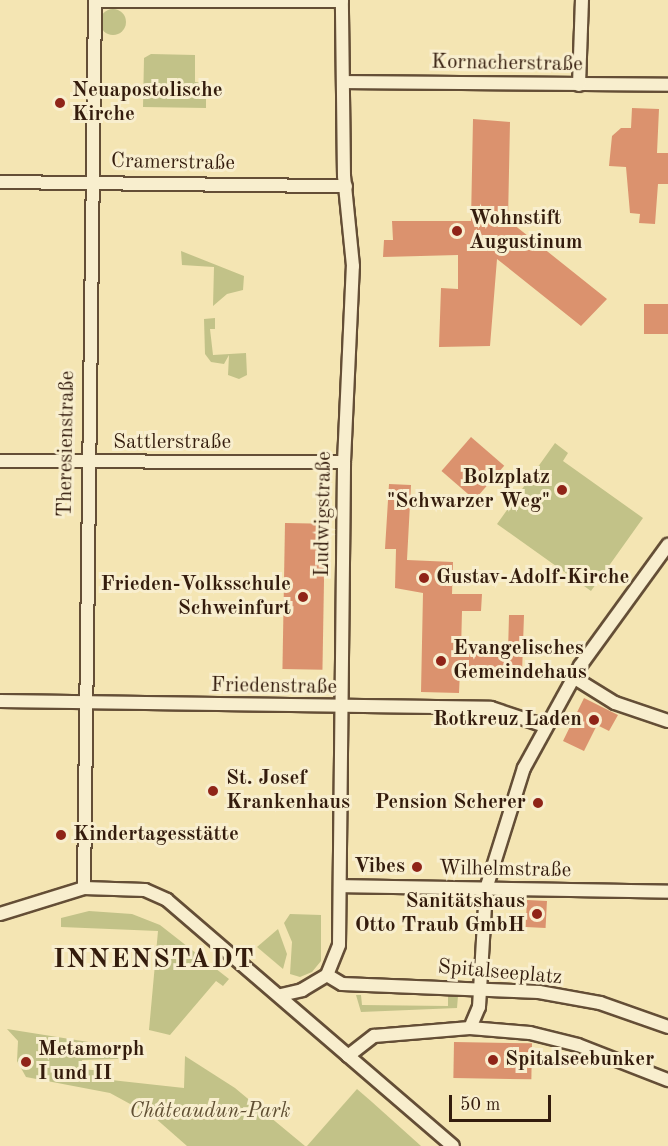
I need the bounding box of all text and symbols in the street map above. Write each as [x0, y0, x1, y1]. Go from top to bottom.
street label: Kornacherstraße [431, 50, 583, 78]
place label: Neuapostolische Kirche [72, 78, 223, 128]
marker: Neuapostolische Kirche [53, 96, 67, 110]
street label: Cramerstraße [111, 149, 235, 177]
place label: Wohnstift Augustinum [469, 206, 582, 256]
marker: Wohnstift Augustinum [450, 224, 464, 238]
street label: Theresienstraße [53, 371, 81, 517]
street label: Sattlerstraße [113, 430, 231, 456]
street label: Ludwigstraße [310, 451, 338, 577]
place label: Bolzplatz "Schwarzer Weg" [387, 465, 550, 515]
marker: Bolzplatz "Schwarzer Weg" [555, 483, 569, 497]
place label: Gustav-Adolf-Kirche [436, 565, 629, 591]
marker: Gustav-Adolf-Kirche [417, 571, 431, 585]
place label: Frieden-Volksschule Schweinfurt [100, 572, 291, 622]
marker: Frieden-Volksschule Schweinfurt [296, 590, 310, 604]
place label: Evangelisches Gemeindehaus [453, 636, 587, 686]
marker: Evangelisches Gemeindehaus [434, 654, 448, 668]
street label: Friedenstraße [211, 673, 337, 701]
place label: Rotkreuz Laden [433, 707, 582, 733]
marker: Rotkreuz Laden [587, 713, 601, 727]
place label: St. Josef Krankenhaus [226, 766, 350, 816]
marker: St. Josef Krankenhaus [204, 782, 222, 800]
place label: Pension Scherer [375, 790, 526, 816]
marker: Pension Scherer [531, 796, 545, 810]
place label: Kindertagesstätte [73, 822, 239, 848]
marker: Kindertagesstätte [54, 828, 68, 842]
place label: Vibes [354, 854, 405, 880]
street label: Wilhelmstraße [439, 856, 571, 884]
marker: Vibes [410, 860, 424, 874]
place label: Sanitätshaus Otto Traub GmbH [355, 889, 525, 939]
marker: Sanitätshaus Otto Traub GmbH [530, 907, 544, 921]
district label: INNENSTADT [53, 944, 255, 976]
street label: Spitalseeplatz [437, 955, 563, 991]
place label: Metamorph I und II [38, 1037, 145, 1087]
place label: Spitalseebunker [505, 1047, 654, 1073]
marker: Spitalseebunker [486, 1053, 500, 1067]
marker: Metamorph I und II [19, 1055, 33, 1069]
scale bar [452, 1083, 554, 1121]
text: 50 m [460, 1096, 500, 1114]
park label: Châteaudun-Park [130, 1099, 290, 1125]

